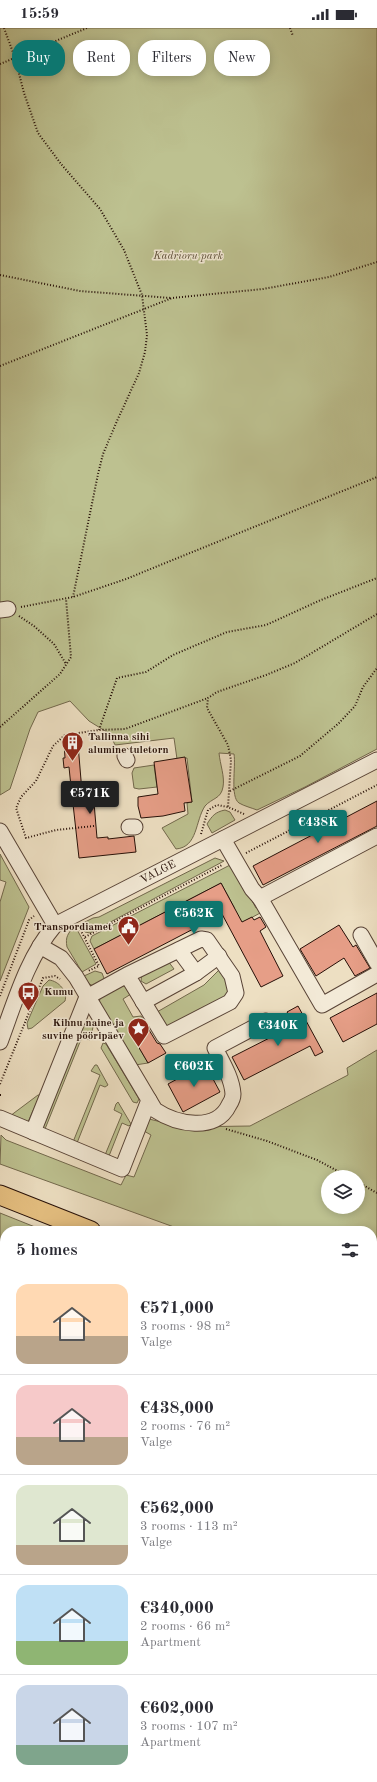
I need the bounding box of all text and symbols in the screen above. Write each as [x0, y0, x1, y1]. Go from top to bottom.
text: 15:59 [20, 7, 59, 22]
chip: Buy [12, 40, 65, 76]
chip: Rent [73, 40, 130, 76]
chip: Filters [138, 40, 206, 76]
chip: New [214, 40, 270, 76]
park label: Kadrioru park [152, 251, 223, 262]
building icon: Tallinna sihi alumine tuletorn [59, 730, 85, 763]
place label: Tallinna sihi alumine tuletorn [88, 732, 169, 756]
pin: €571K [62, 781, 118, 815]
text: €571K [70, 787, 110, 800]
pin: €438K [290, 810, 346, 844]
text: €438K [298, 816, 338, 829]
street label: VALGE [139, 858, 178, 886]
pin: €562K [166, 901, 222, 935]
text: €562K [174, 907, 214, 920]
public building icon: Transpordiamet [115, 914, 141, 947]
place label: Transpordiamet [34, 922, 112, 933]
bus stop icon: Kumu [16, 979, 42, 1012]
place label: Kumu [44, 987, 73, 998]
pin: €340K [250, 1013, 306, 1047]
place icon: Kihnu naine ja suvine pööripäev [126, 1016, 152, 1049]
place label: Kihnu naine ja suvine pööripäev [42, 1018, 124, 1042]
text: €340K [258, 1019, 298, 1032]
pin: €602K [166, 1054, 222, 1088]
text: €602K [174, 1060, 214, 1073]
map controls [321, 1170, 365, 1214]
button: layers [321, 1170, 365, 1214]
icon: filters [339, 1239, 361, 1261]
text: 5 homes [16, 1242, 78, 1259]
icon: home [48, 1300, 96, 1348]
text: €571,000 [140, 1300, 214, 1317]
text: 3 rooms · 98 m² [140, 1320, 230, 1333]
text: Valge [140, 1336, 172, 1349]
text: €438,000 [140, 1400, 214, 1417]
icon: home [48, 1401, 96, 1449]
text: 2 rooms · 76 m² [140, 1420, 230, 1433]
text: Valge [140, 1436, 172, 1449]
text: €562,000 [140, 1500, 214, 1517]
icon: home [48, 1501, 96, 1549]
text: 3 rooms · 113 m² [140, 1520, 238, 1533]
text: Valge [140, 1536, 172, 1549]
text: €340,000 [140, 1600, 214, 1617]
icon: home [48, 1601, 96, 1649]
text: 2 rooms · 66 m² [140, 1620, 230, 1633]
text: Apartment [140, 1636, 201, 1649]
text: €602,000 [140, 1700, 214, 1717]
icon: home [48, 1701, 96, 1749]
text: 3 rooms · 107 m² [140, 1720, 238, 1733]
text: Apartment [140, 1736, 201, 1749]

